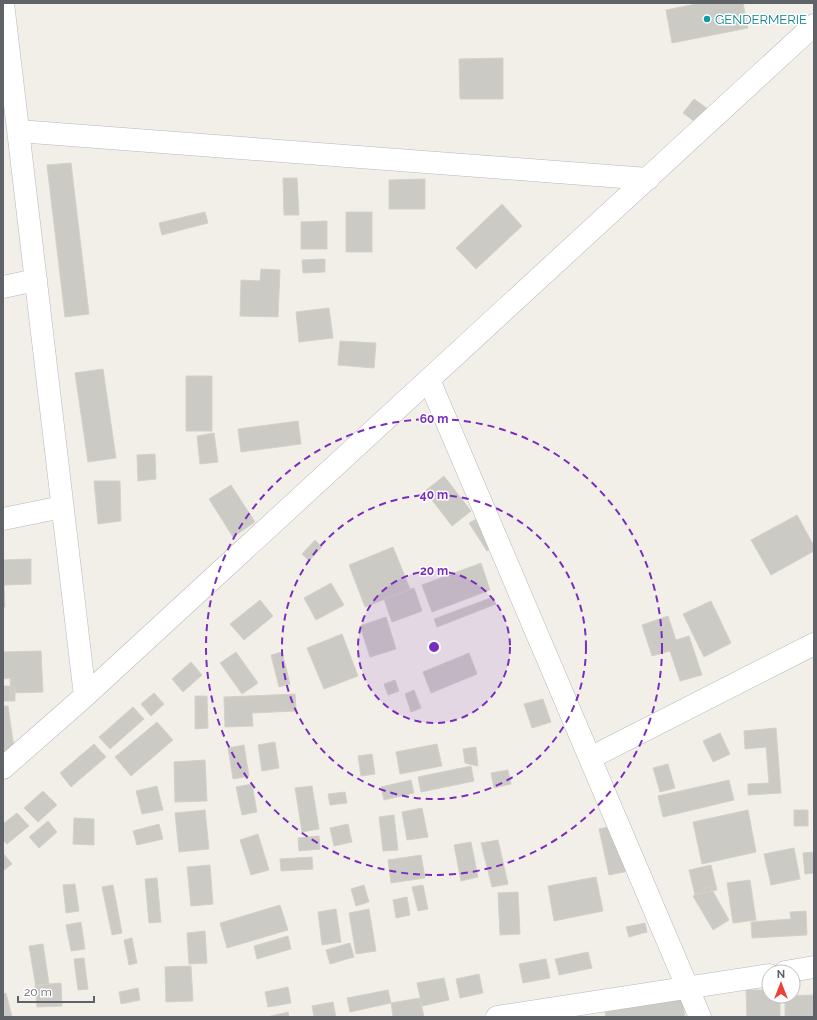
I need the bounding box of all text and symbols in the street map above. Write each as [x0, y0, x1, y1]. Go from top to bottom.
place label: GENDERMERIE [715, 12, 807, 27]
marker: GENDERMERIE [702, 14, 712, 24]
text: 60 m [420, 412, 448, 426]
text: 40 m [420, 488, 448, 502]
text: 20 m [420, 564, 448, 578]
centre of rings [427, 640, 441, 654]
north arrow [761, 964, 801, 1004]
text: N [777, 968, 785, 981]
scale bar [18, 978, 94, 1004]
text: 20 m [24, 985, 52, 999]

